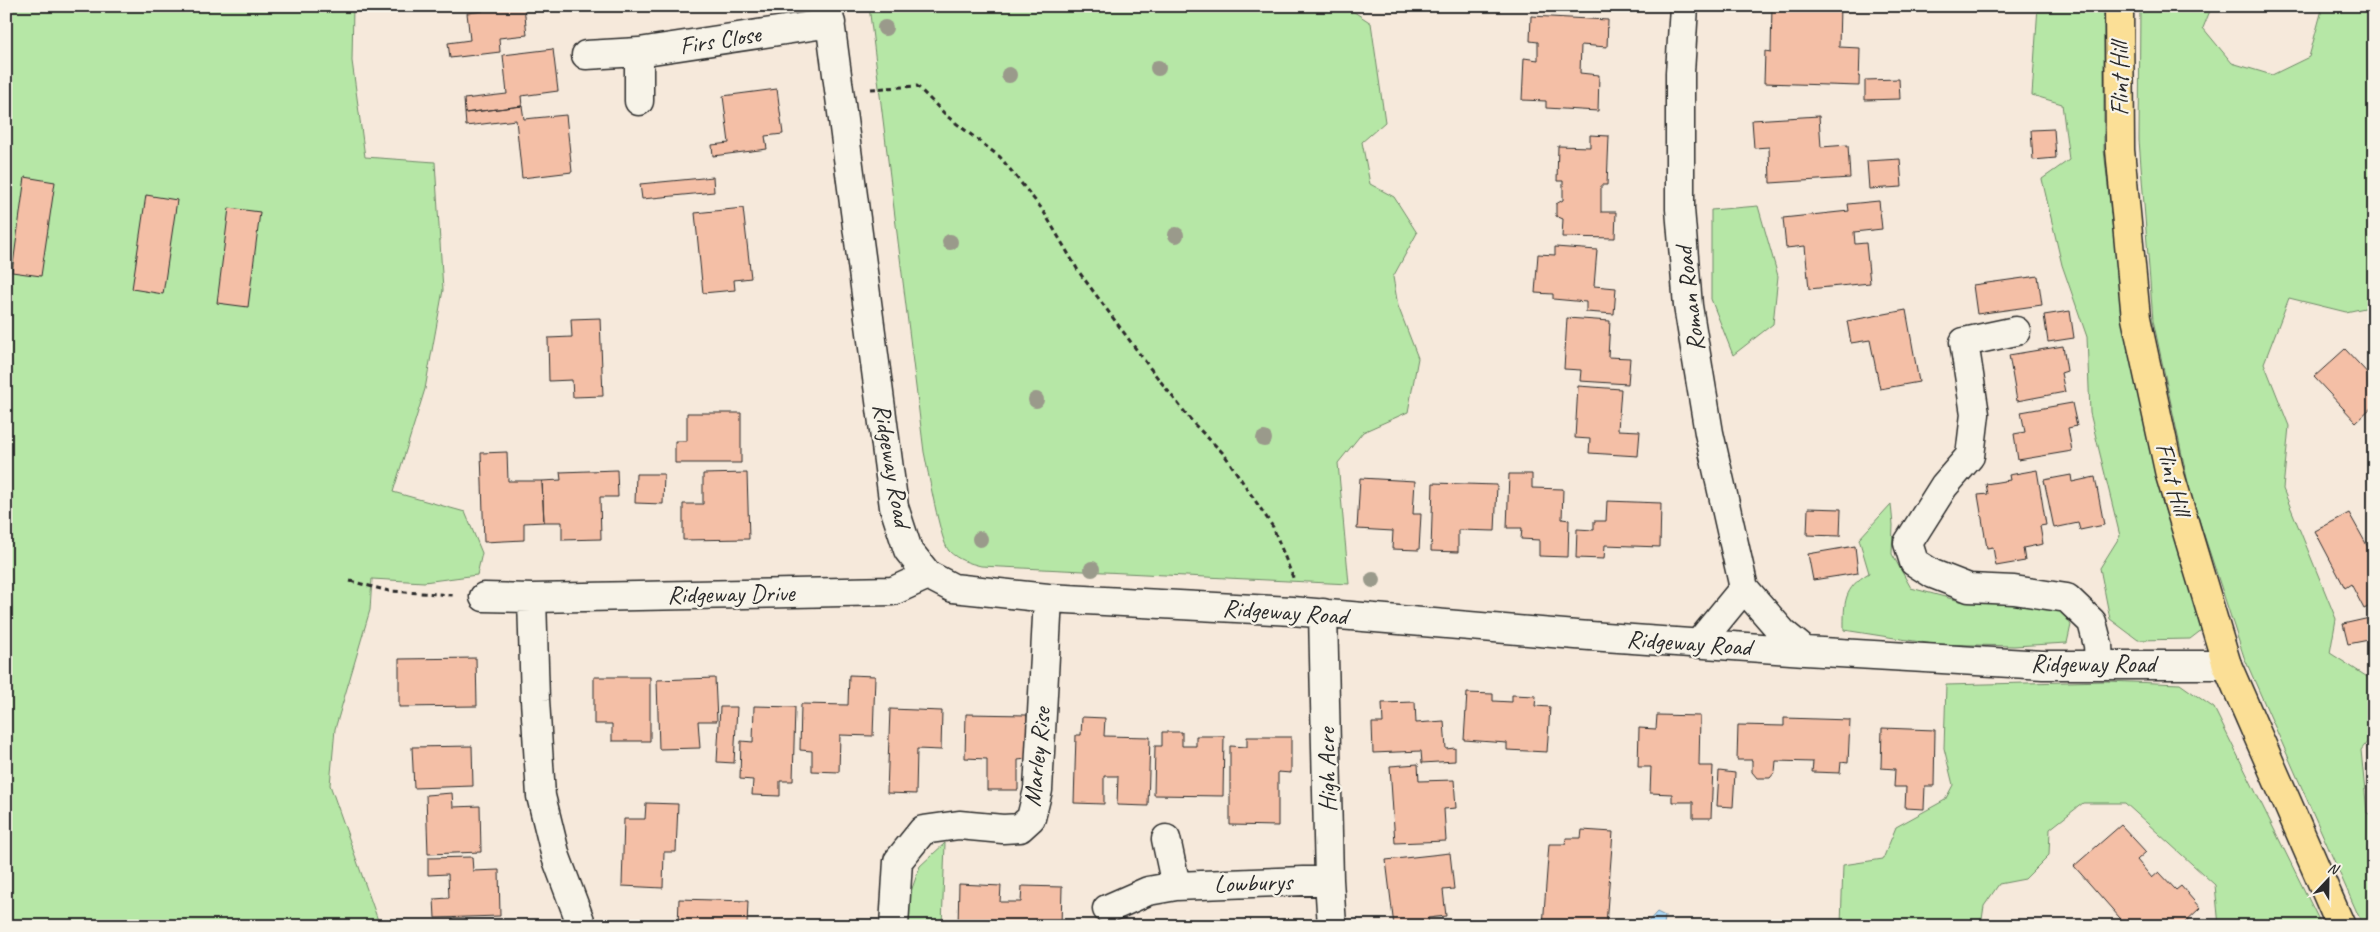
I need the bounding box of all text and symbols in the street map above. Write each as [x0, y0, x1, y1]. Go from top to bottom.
street label: Firs Close [677, 18, 765, 62]
street label: Flint Hill [2104, 37, 2136, 116]
street label: Roman Road [1667, 242, 1712, 353]
street label: Ridgeway Road [865, 401, 919, 533]
street label: Flint Hill [2148, 439, 2199, 523]
street label: Ridgeway Drive [667, 577, 797, 611]
street label: Ridgeway Road [1222, 592, 1352, 633]
street label: Ridgeway Road [1626, 623, 1756, 664]
street label: Ridgeway Road [2031, 648, 2159, 680]
street label: Marley Rise [1016, 704, 1058, 808]
street label: High Acre [1310, 726, 1344, 812]
north arrow [2302, 854, 2352, 904]
text: N [2325, 859, 2342, 879]
street label: Lowburys [1213, 866, 1295, 900]

